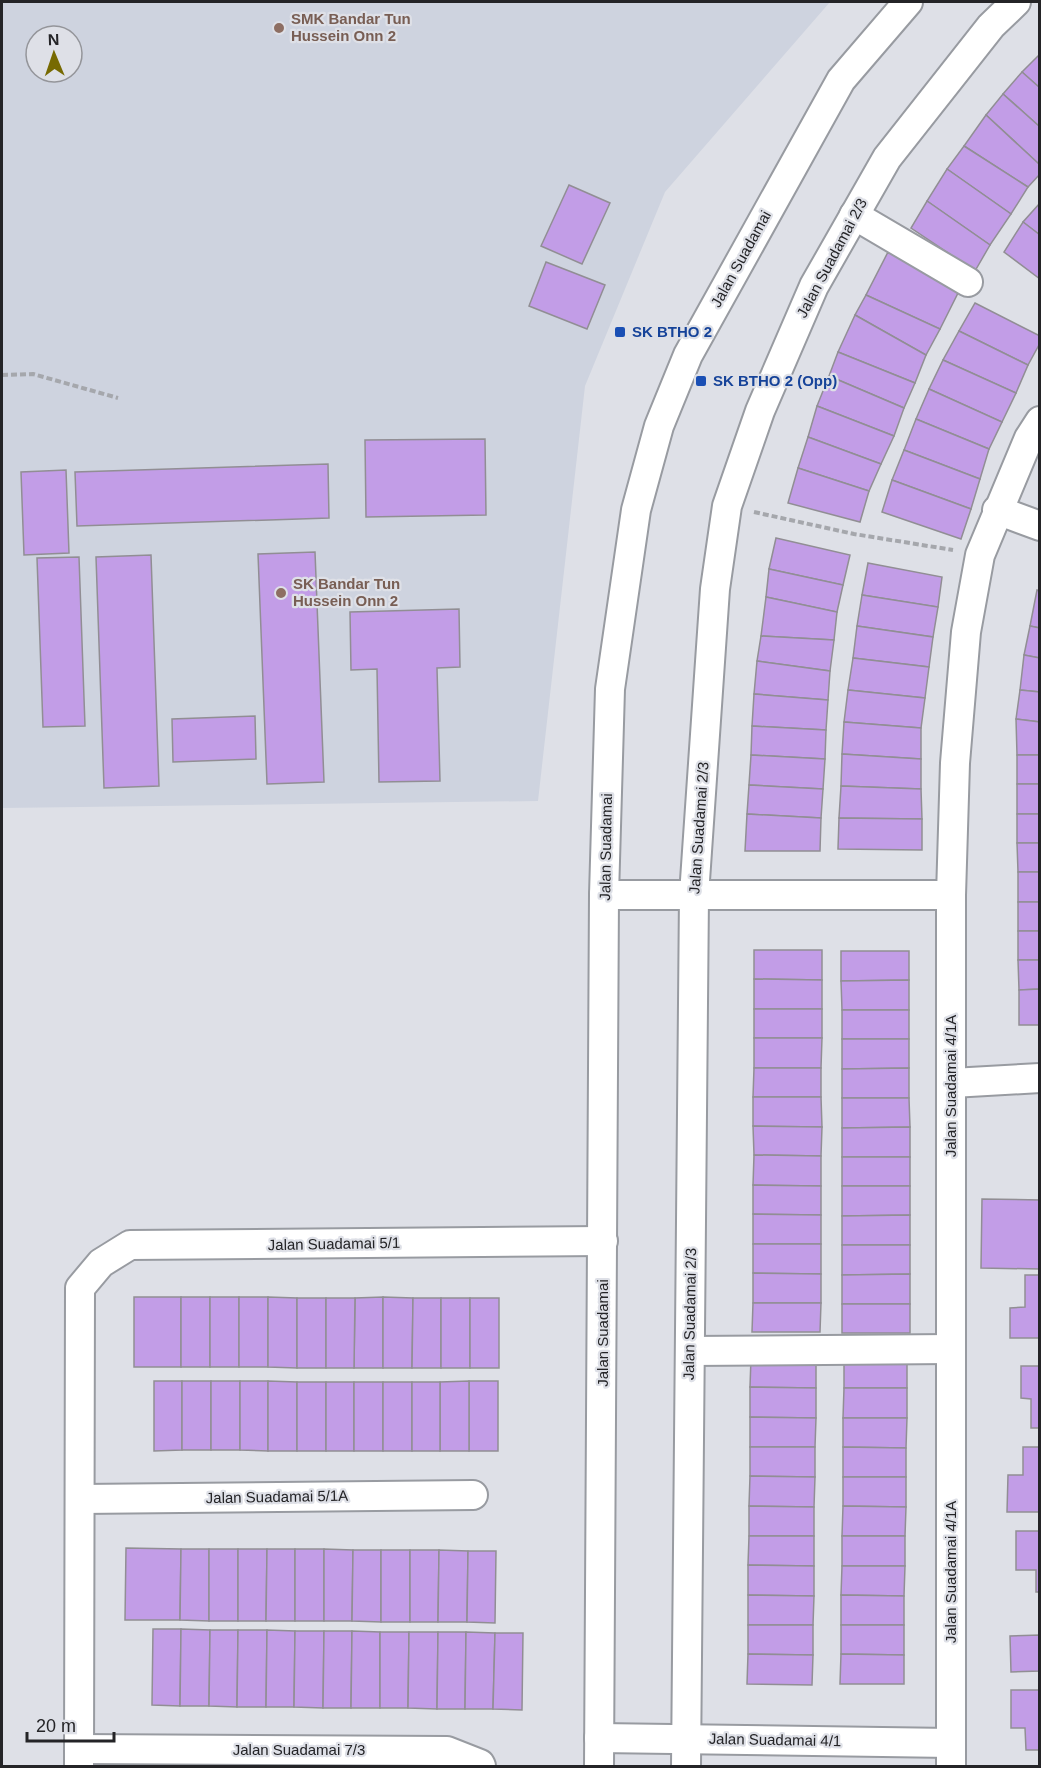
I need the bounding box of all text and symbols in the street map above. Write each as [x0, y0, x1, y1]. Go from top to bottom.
place label: SMK Bandar Tun Hussein Onn 2 [291, 10, 411, 44]
marker: SMK Bandar Tun Hussein Onn 2 [272, 21, 286, 35]
north arrow [24, 24, 84, 84]
text: N [47, 31, 60, 48]
street label: Jalan Suadamai 2/3 [793, 195, 870, 320]
street label: Jalan Suadamai [707, 208, 774, 310]
place label: SK BTHO 2 [632, 323, 712, 340]
marker: SK BTHO 2 [613, 325, 627, 339]
place label: SK BTHO 2 (Opp) [713, 372, 837, 389]
marker: SK BTHO 2 (Opp) [694, 374, 708, 388]
place label: SK Bandar Tun Hussein Onn 2 [293, 575, 400, 609]
marker: SK Bandar Tun Hussein Onn 2 [274, 586, 288, 600]
street label: Jalan Suadamai 2/3 [685, 761, 712, 895]
street label: Jalan Suadamai [596, 793, 615, 901]
street label: Jalan Suadamai 4/1A [942, 1015, 959, 1157]
street label: Jalan Suadamai 5/1 [268, 1234, 400, 1253]
street label: Jalan Suadamai 2/3 [680, 1248, 699, 1380]
street label: Jalan Suadamai [594, 1279, 611, 1387]
street label: Jalan Suadamai 5/1A [206, 1487, 348, 1506]
street label: Jalan Suadamai 4/1A [942, 1501, 959, 1643]
scale bar [27, 1705, 114, 1743]
text: 20 m [36, 1716, 76, 1736]
street label: Jalan Suadamai 4/1 [709, 1730, 841, 1749]
street label: Jalan Suadamai 7/3 [233, 1741, 365, 1758]

